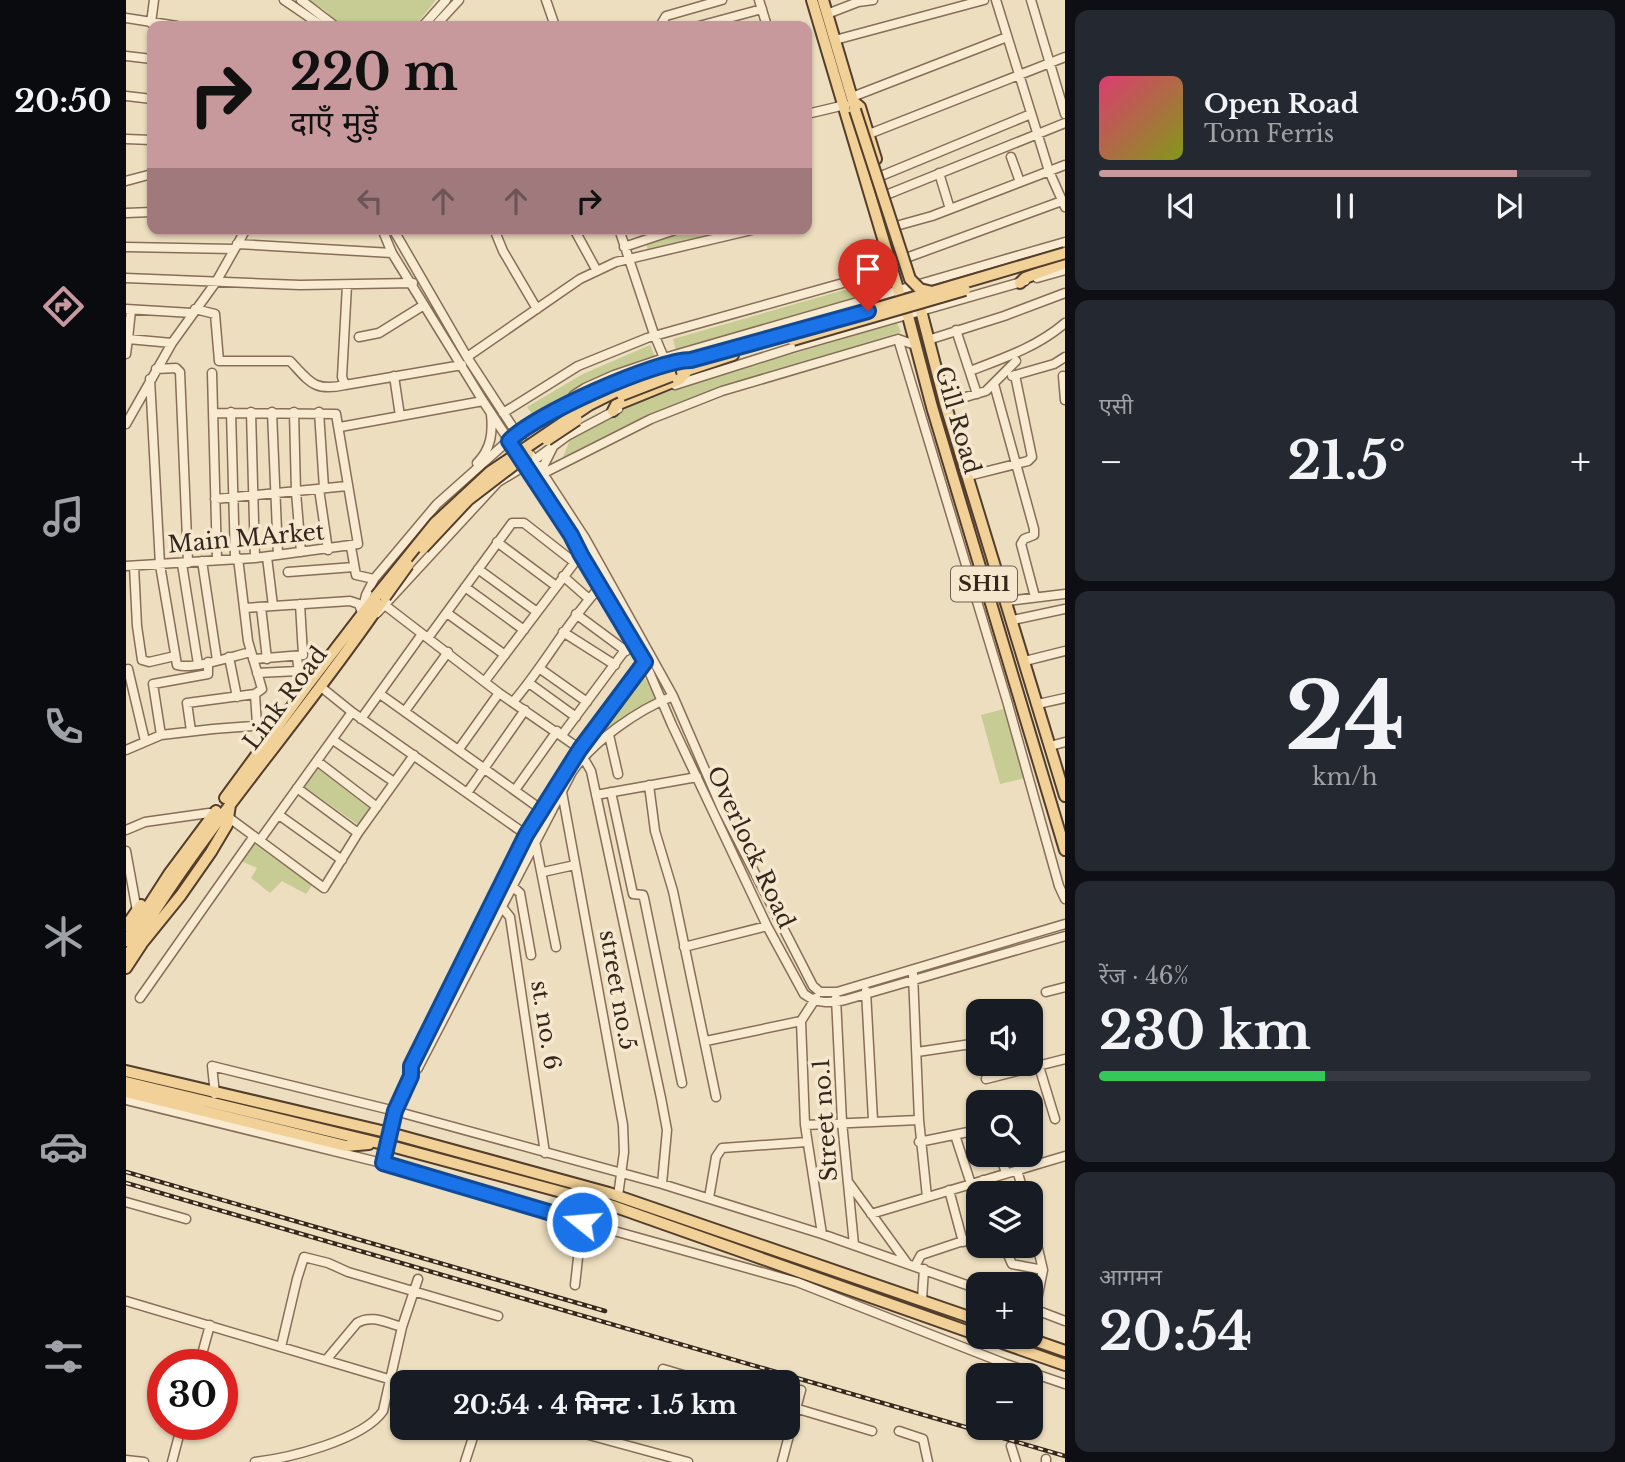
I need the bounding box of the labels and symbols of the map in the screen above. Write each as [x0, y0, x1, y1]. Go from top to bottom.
pin [838, 239, 898, 311]
street label: Gill Road [929, 363, 987, 477]
street label: Main MArket [167, 517, 326, 559]
road number: SH11 [951, 566, 1017, 602]
street label: Link Road [237, 641, 333, 755]
street label: Overlock Road [701, 761, 801, 933]
street label: street no.5 [594, 928, 642, 1052]
street label: st. no. 6 [525, 978, 567, 1072]
street label: Street no.1 [807, 1058, 843, 1182]
position arrow [545, 1185, 619, 1259]
speed limit sign: 30 [147, 1349, 238, 1440]

